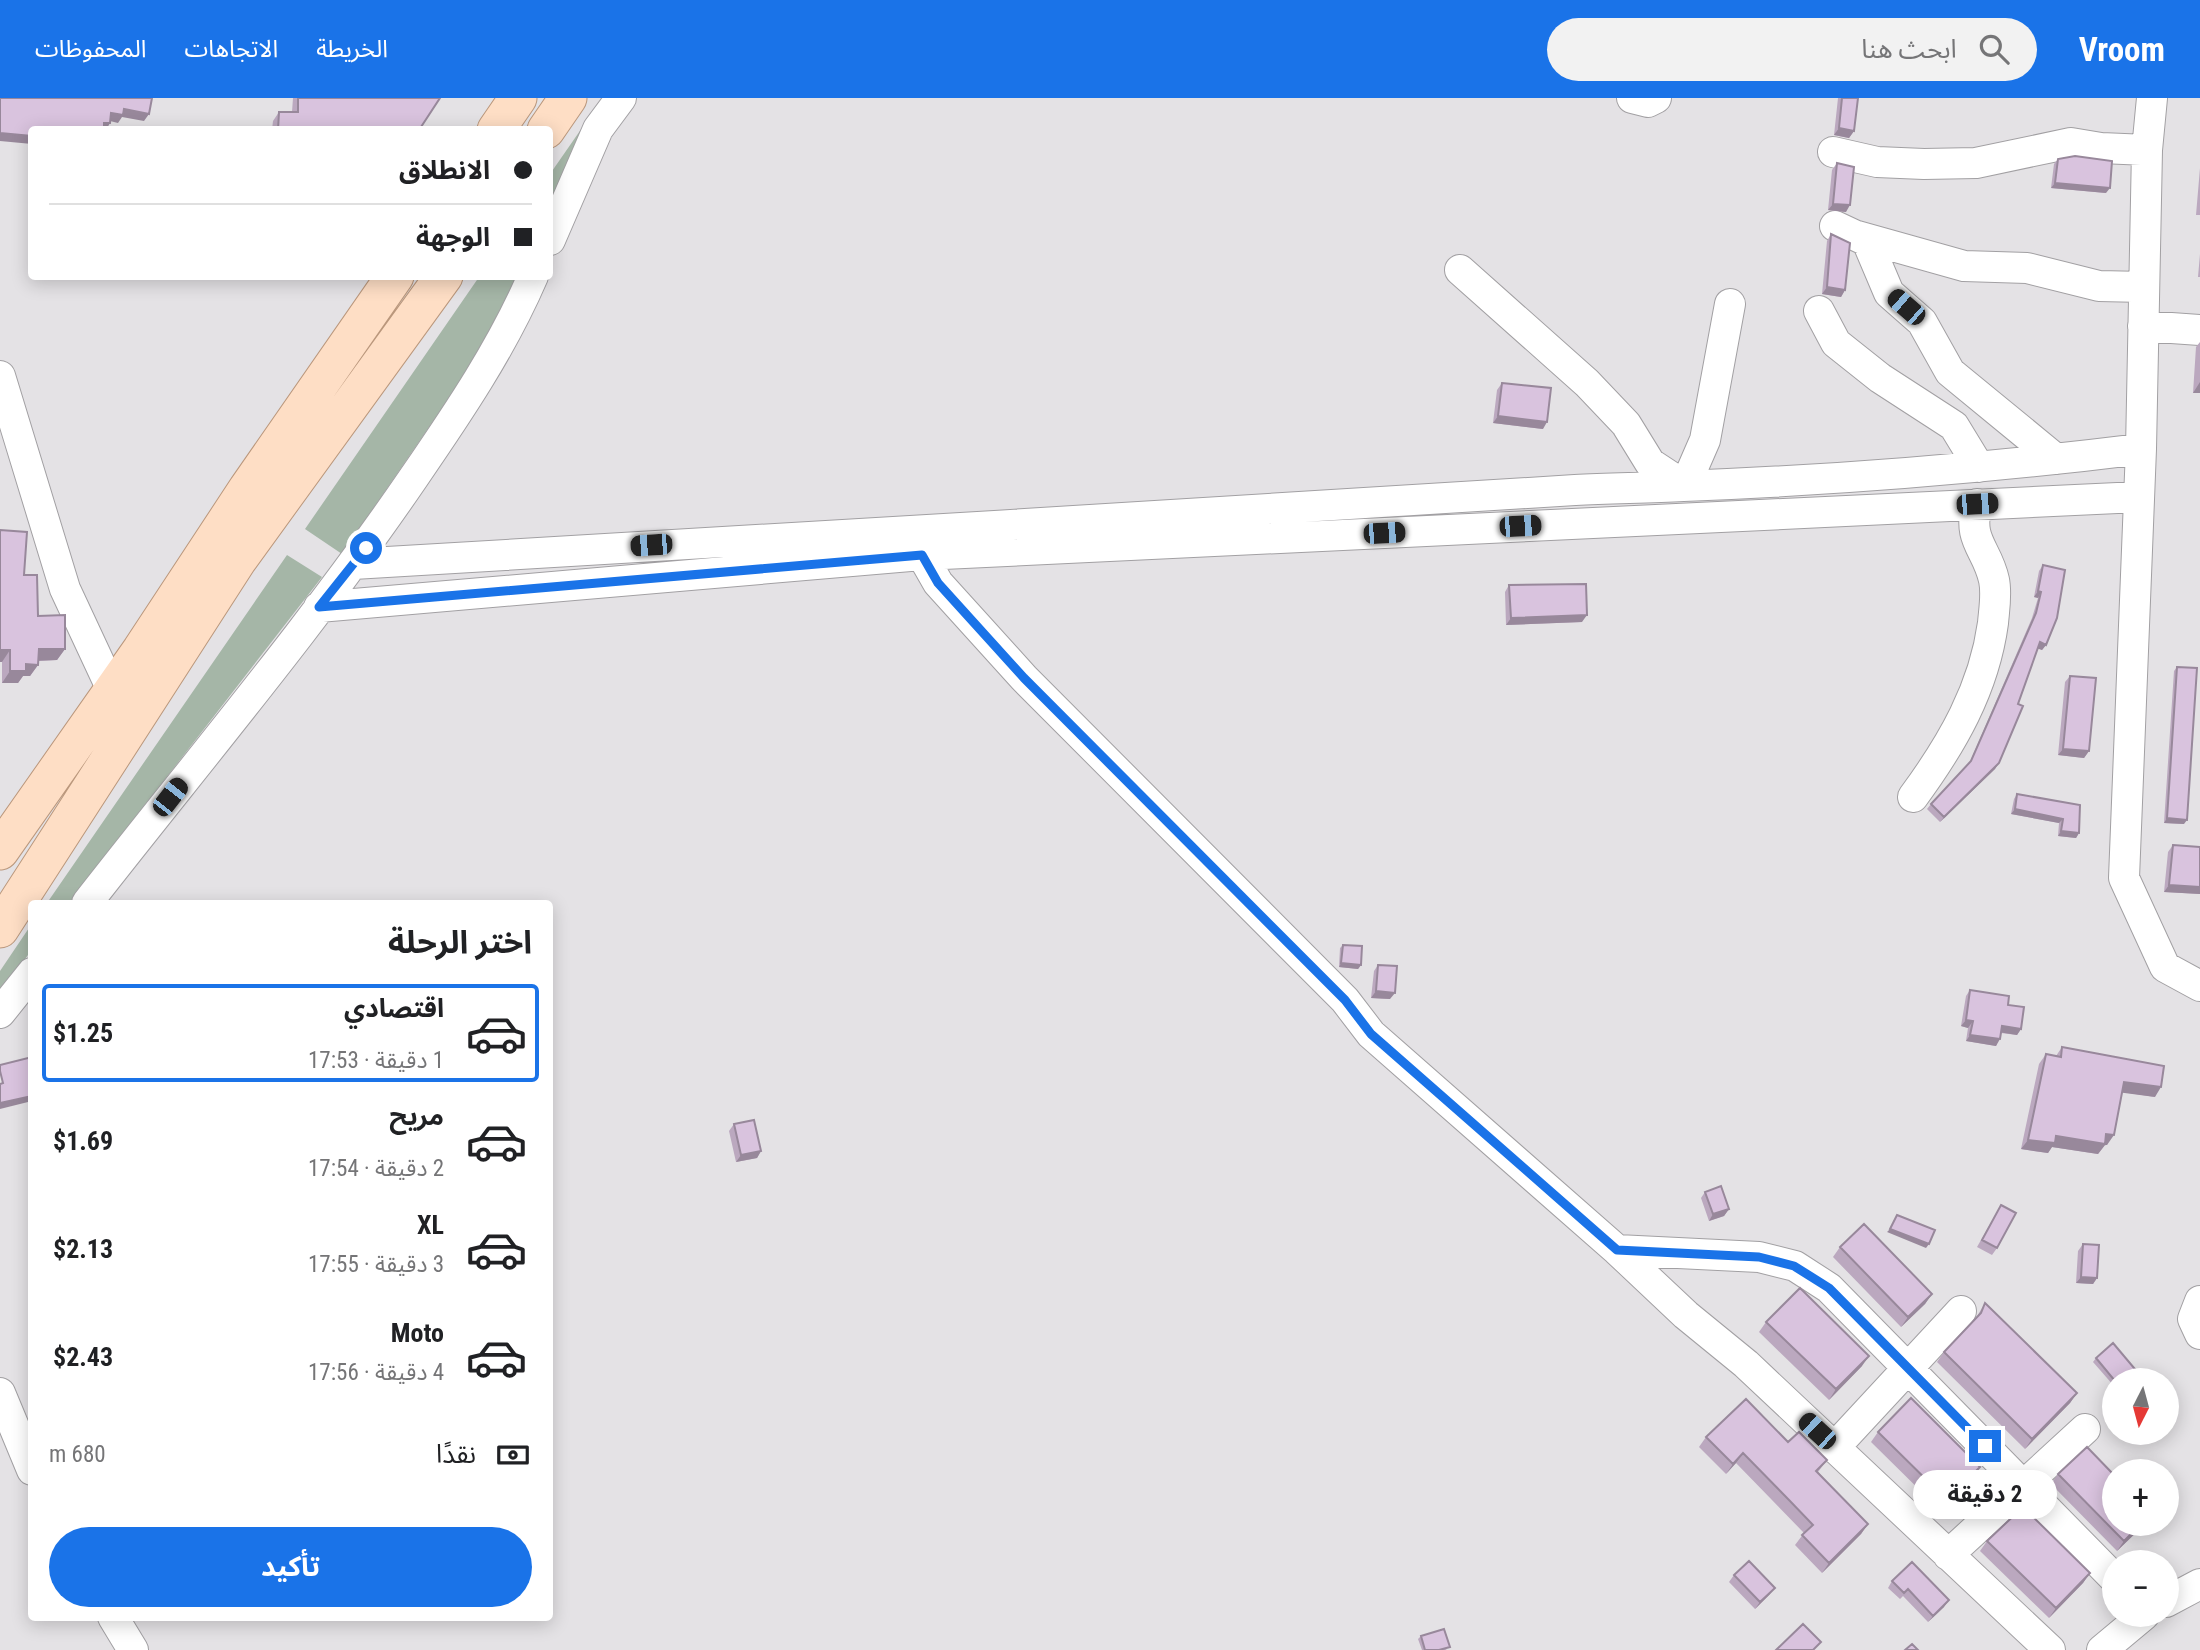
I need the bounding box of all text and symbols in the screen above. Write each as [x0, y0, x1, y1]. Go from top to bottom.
search box [1547, 18, 2037, 81]
icon: search [1975, 30, 2013, 68]
text: Vroom [2079, 30, 2165, 69]
text: ابحث هنا [1861, 34, 1957, 64]
text: المحفوظات [35, 35, 146, 63]
text: الاتجاهات [184, 35, 278, 63]
text: الخريطة [316, 35, 388, 63]
text: الانطلاق [399, 155, 490, 185]
text: الوجهة [416, 222, 490, 252]
car [1884, 285, 1929, 329]
car [1956, 492, 1999, 516]
car [1499, 514, 1542, 538]
car [1363, 521, 1406, 545]
route start [350, 532, 382, 564]
car [630, 533, 673, 557]
car [149, 774, 192, 820]
text: اختر الرحلة [388, 923, 532, 961]
text: اقتصادي [344, 993, 444, 1023]
icon: car [465, 1002, 528, 1065]
text: $1.25 [53, 1018, 113, 1048]
text: 1 دقيقة · 17:53 [308, 1047, 444, 1074]
text: مريح [389, 1101, 444, 1131]
icon: car [465, 1110, 528, 1173]
text: $1.69 [53, 1126, 113, 1156]
text: 2 دقيقة · 17:54 [308, 1155, 444, 1182]
text: XL [417, 1210, 444, 1240]
icon: car [465, 1218, 528, 1281]
text: $2.13 [53, 1234, 113, 1264]
text: 3 دقيقة · 17:55 [308, 1251, 444, 1278]
text: Moto [391, 1318, 444, 1348]
icon: car [465, 1326, 528, 1389]
text: $2.43 [53, 1342, 113, 1372]
text: 4 دقيقة · 17:56 [308, 1359, 444, 1386]
north arrow [2102, 1368, 2179, 1446]
map controls [2102, 1368, 2179, 1627]
car [1795, 1409, 1840, 1453]
route end [1969, 1430, 2001, 1462]
icon: cash [494, 1436, 532, 1474]
text: نقدًا [436, 1439, 476, 1469]
text: 680 m [49, 1441, 106, 1468]
button: + [2102, 1459, 2179, 1536]
callout: 2 دقيقة [1913, 1470, 2057, 1520]
text: 2 دقيقة [1948, 1481, 2022, 1508]
button: تأكيد [49, 1527, 532, 1607]
button: − [2102, 1550, 2179, 1627]

